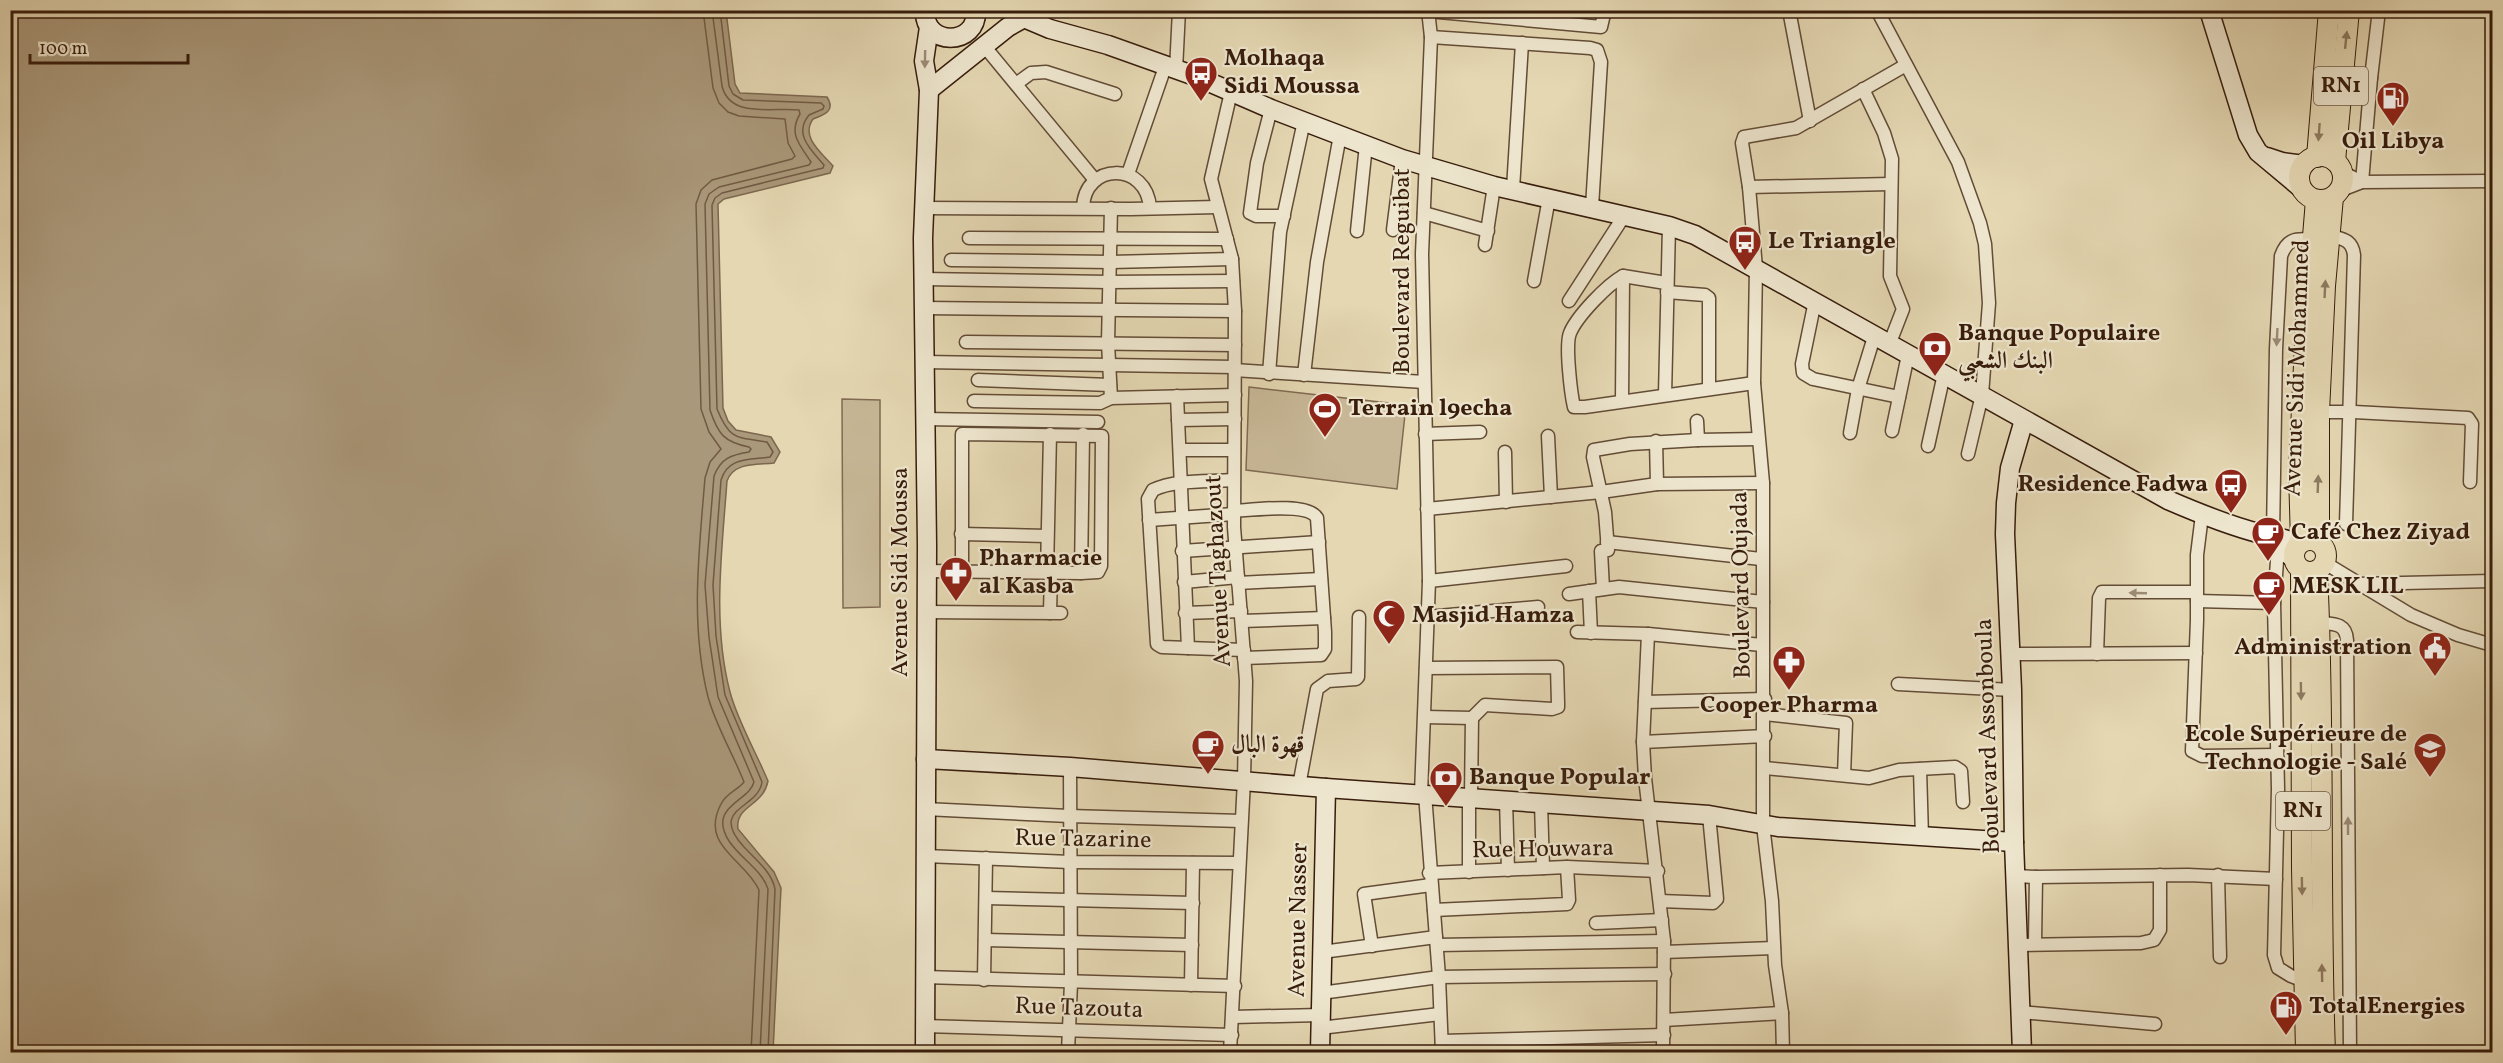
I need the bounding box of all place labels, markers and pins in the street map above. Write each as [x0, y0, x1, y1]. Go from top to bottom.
place label: Molhaqa Sidi Moussa [1224, 42, 1360, 104]
bus stop icon: Molhaqa Sidi Moussa [1183, 55, 1219, 102]
fuel station icon: Oil Libya [2375, 80, 2411, 127]
place label: Oil Libya [2342, 125, 2444, 159]
bus stop icon: Le Triangle [1727, 224, 1763, 271]
place label: Le Triangle [1768, 225, 1896, 259]
place label: Banque Populaire البنك الشعبي [1958, 317, 2160, 382]
bank icon: Banque Populaire البنك الشعبي [1917, 330, 1953, 377]
sports icon: Terrain l9echa [1307, 391, 1343, 438]
place label: Terrain l9echa [1348, 392, 1512, 426]
bus stop icon: Residence Fadwa [2213, 467, 2249, 514]
place label: Residence Fadwa [2018, 468, 2208, 502]
cafe icon: Café Chez Ziyad [2250, 515, 2286, 562]
place label: Café Chez Ziyad [2291, 516, 2470, 550]
place label: Pharmacie al Kasba [979, 542, 1102, 604]
pharmacy icon: Pharmacie al Kasba [938, 555, 974, 602]
cafe icon: MESK LIL [2251, 569, 2287, 616]
place label: MESK LIL [2292, 570, 2404, 604]
mosque icon: Masjid Hamza [1371, 598, 1407, 645]
place label: Masjid Hamza [1412, 599, 1575, 633]
public building icon: Administration [2417, 630, 2453, 677]
place label: Administration [2234, 631, 2412, 665]
pharmacy icon: Cooper Pharma [1771, 644, 1807, 691]
place label: Cooper Pharma [1700, 689, 1878, 723]
place label: Ecole Supérieure de Technologie - Salé [2185, 718, 2407, 780]
cafe icon: قهوة البال [1190, 728, 1226, 775]
place label: قهوة البال [1231, 729, 1305, 763]
school or university icon: Ecole Supérieure de Technologie - Salé [2412, 731, 2448, 778]
bank icon: Banque Popular [1428, 760, 1464, 807]
place label: Banque Popular [1469, 761, 1651, 795]
fuel station icon: TotalEnergies [2268, 989, 2304, 1036]
place label: TotalEnergies [2309, 990, 2465, 1024]

